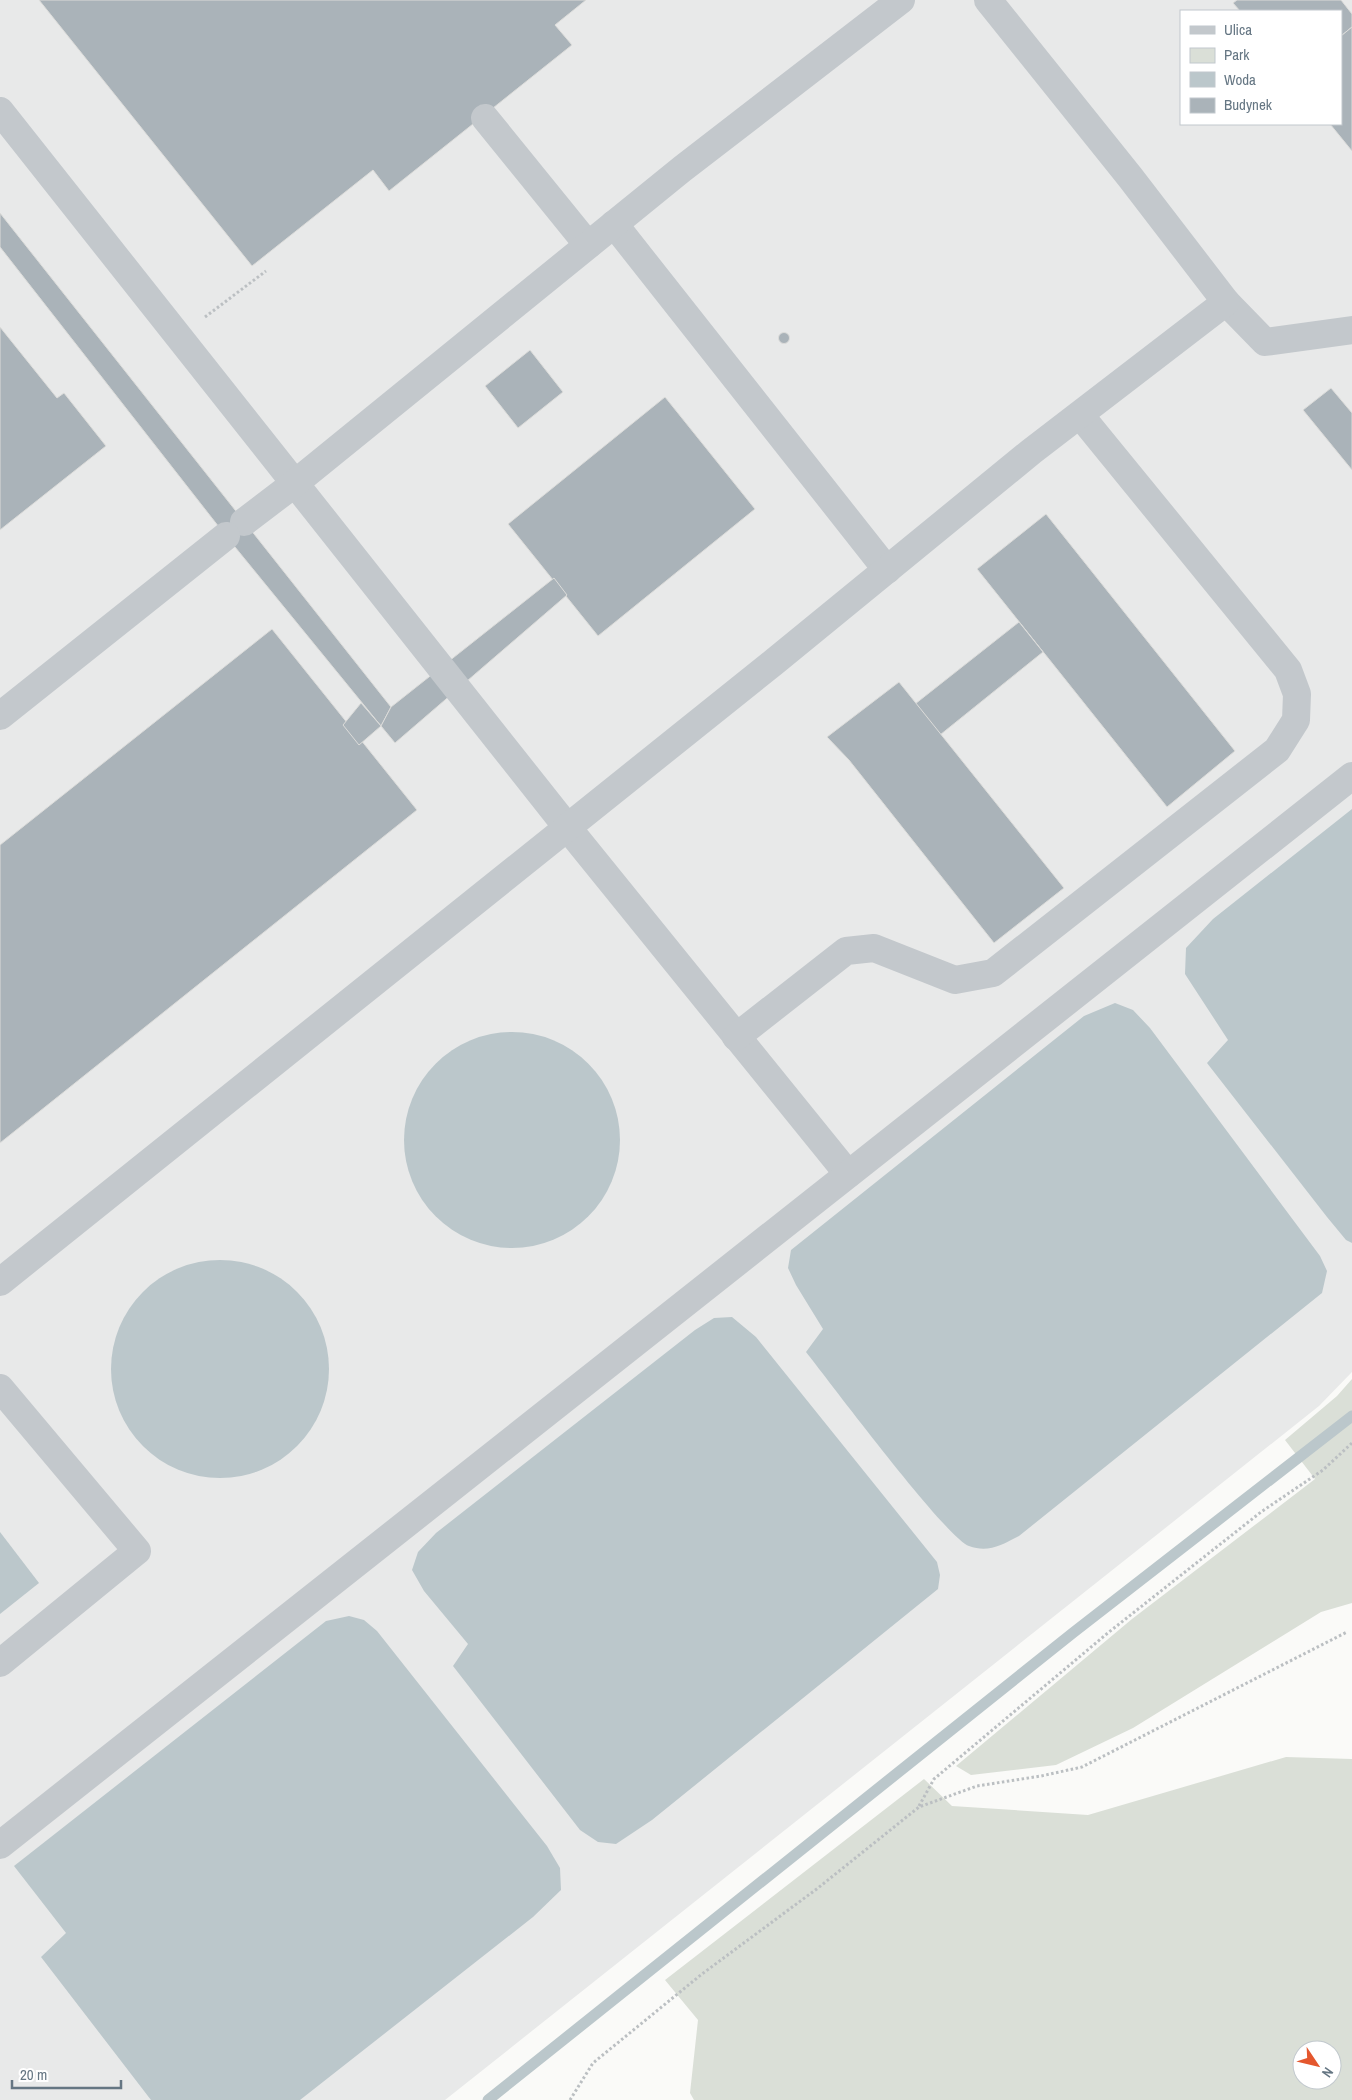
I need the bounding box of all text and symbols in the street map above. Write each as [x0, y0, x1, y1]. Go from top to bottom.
legend [1180, 10, 1342, 125]
text: Ulica [1224, 19, 1252, 40]
text: Park [1224, 44, 1250, 65]
text: Woda [1224, 69, 1256, 90]
text: Budynek [1224, 94, 1273, 115]
north arrow [1292, 2040, 1342, 2090]
scale bar [12, 2058, 121, 2090]
text: 20 m [20, 2064, 47, 2085]
text: N [1318, 2064, 1337, 2081]

